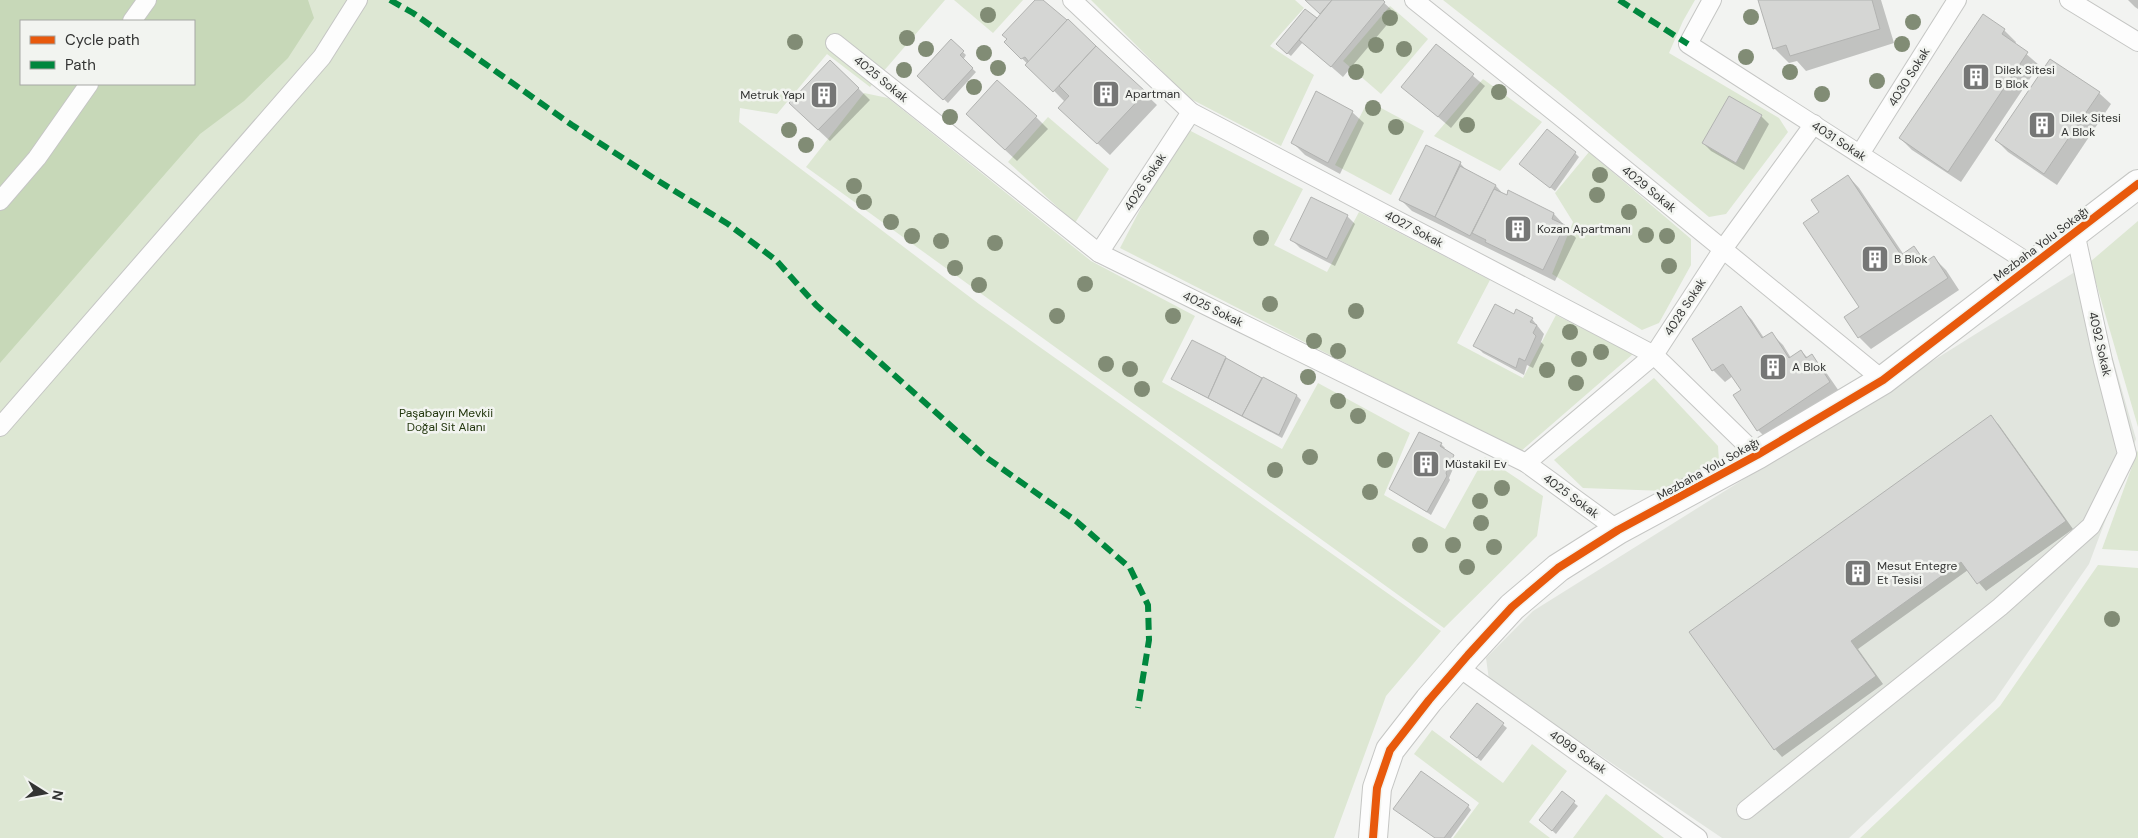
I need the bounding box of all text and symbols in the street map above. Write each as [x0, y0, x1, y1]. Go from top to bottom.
legend [20, 20, 195, 85]
text: Cycle path [65, 30, 140, 50]
street label: 4030 Sokak [1885, 45, 1933, 109]
street label: 4025 Sokak [851, 52, 911, 106]
text: Path [65, 55, 96, 75]
building icon: Dilek Sitesi B Blok [1961, 62, 1991, 92]
place label: Dilek Sitesi B Blok [1995, 62, 2055, 92]
building icon: Apartman [1091, 79, 1121, 109]
building icon: Metruk Yapı [809, 80, 839, 110]
place label: Apartman [1125, 86, 1180, 102]
place label: Metruk Yapı [740, 87, 805, 103]
building icon: Dilek Sitesi A Blok [2027, 110, 2057, 140]
place label: Dilek Sitesi A Blok [2061, 110, 2121, 140]
street label: 4031 Sokak [1809, 117, 1869, 165]
street label: 4026 Sokak [1120, 150, 1170, 214]
street label: 4029 Sokak [1618, 162, 1680, 216]
street label: Mezbaha Yolu Sokağı [1990, 203, 2092, 285]
street label: 4027 Sokak [1382, 207, 1446, 251]
building icon: Kozan Apartmanı [1503, 214, 1533, 244]
place label: Kozan Apartmanı [1537, 221, 1631, 237]
building icon: B Blok [1860, 244, 1890, 274]
place label: B Blok [1894, 251, 1928, 267]
street label: 4028 Sokak [1661, 275, 1709, 339]
street label: 4025 Sokak [1180, 287, 1246, 331]
street label: 4092 Sokak [2085, 310, 2115, 378]
building icon: A Blok [1758, 352, 1788, 382]
place label: A Blok [1792, 359, 1826, 375]
park label: Paşabayırı Mevkii Doğal Sit Alanı [399, 405, 493, 435]
street label: Mezbaha Yolu Sokağı [1654, 434, 1762, 504]
building icon: Müstakil Ev [1411, 449, 1441, 479]
place label: Müstakil Ev [1445, 456, 1508, 472]
street label: 4025 Sokak [1540, 470, 1602, 522]
building icon: Mesut Entegre Et Tesisi [1843, 558, 1873, 588]
place label: Mesut Entegre Et Tesisi [1877, 558, 1958, 588]
street label: 4099 Sokak [1546, 726, 1610, 778]
north arrow [20, 768, 70, 818]
text: N [48, 789, 68, 802]

